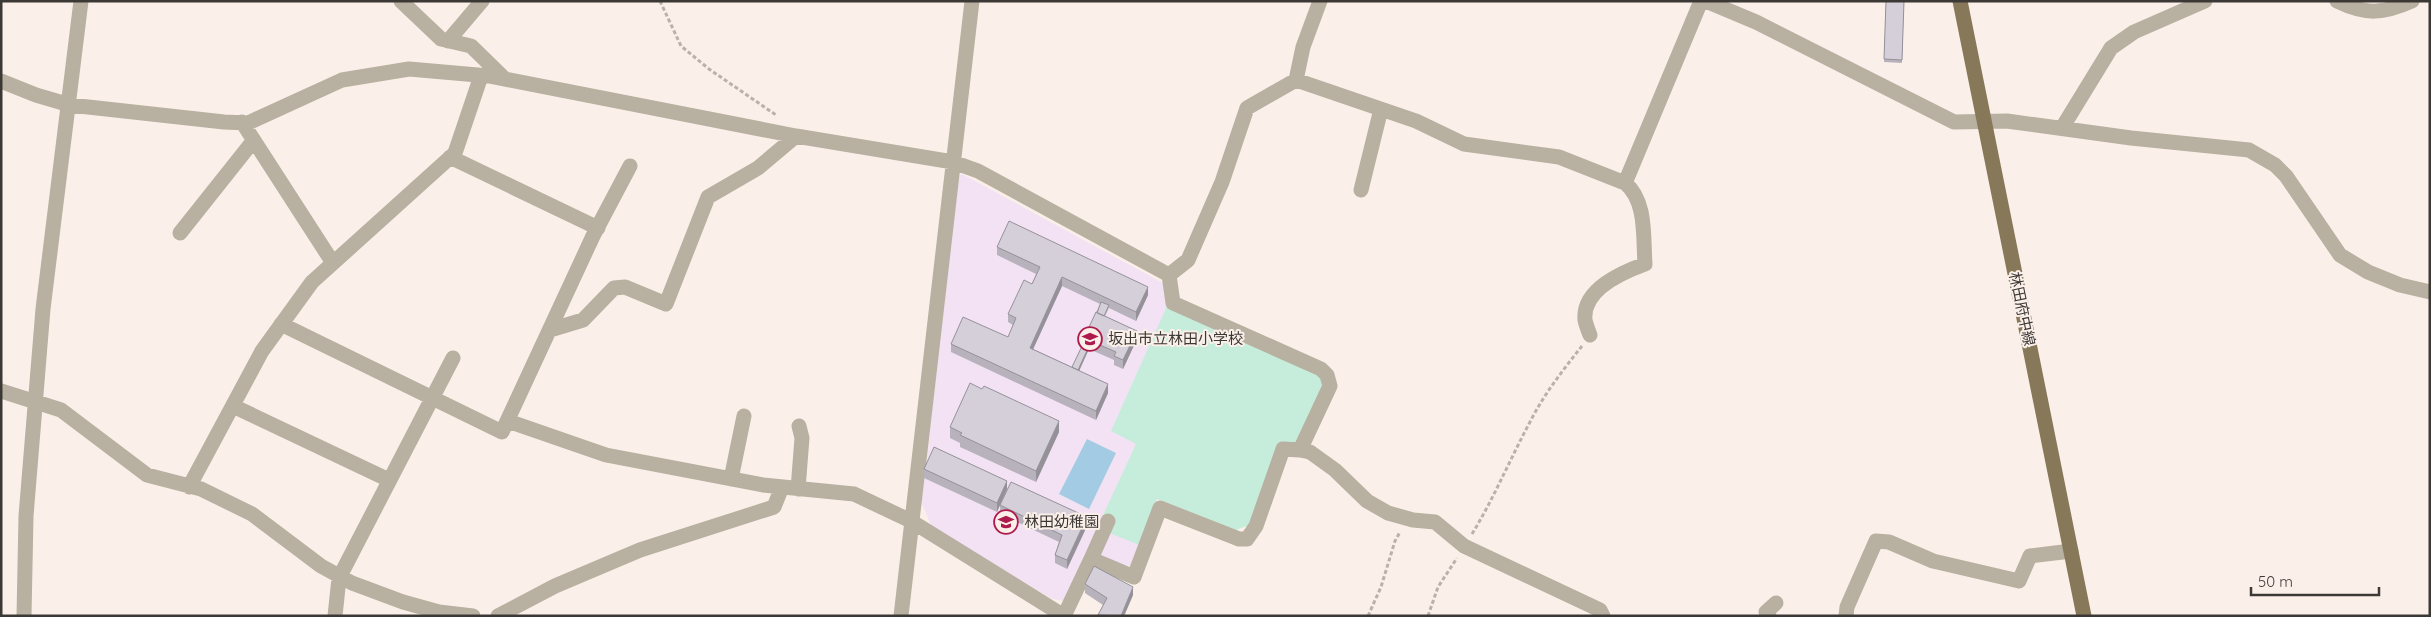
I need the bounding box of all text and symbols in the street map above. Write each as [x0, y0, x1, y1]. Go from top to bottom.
street label: 林田府中線 [2005, 270, 2040, 348]
school or university icon: 坂出市立林田小学校 [1077, 326, 1103, 352]
place label: 坂出市立林田小学校 [1108, 329, 1243, 348]
school or university icon: 林田幼稚園 [993, 509, 1019, 535]
place label: 林田幼稚園 [1024, 512, 1099, 531]
scale bar [2251, 564, 2378, 596]
text: 50 m [2258, 572, 2293, 591]

